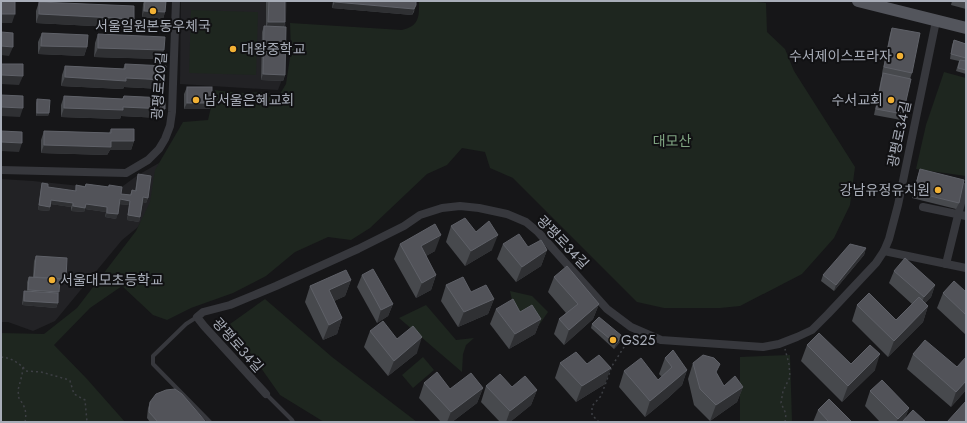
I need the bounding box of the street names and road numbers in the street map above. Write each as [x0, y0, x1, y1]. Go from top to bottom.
street label: 광평로20길 [147, 51, 171, 121]
street label: 광평로34길 [882, 99, 916, 169]
street label: 광평로34길 [532, 211, 594, 273]
street label: 광평로34길 [208, 313, 268, 377]

